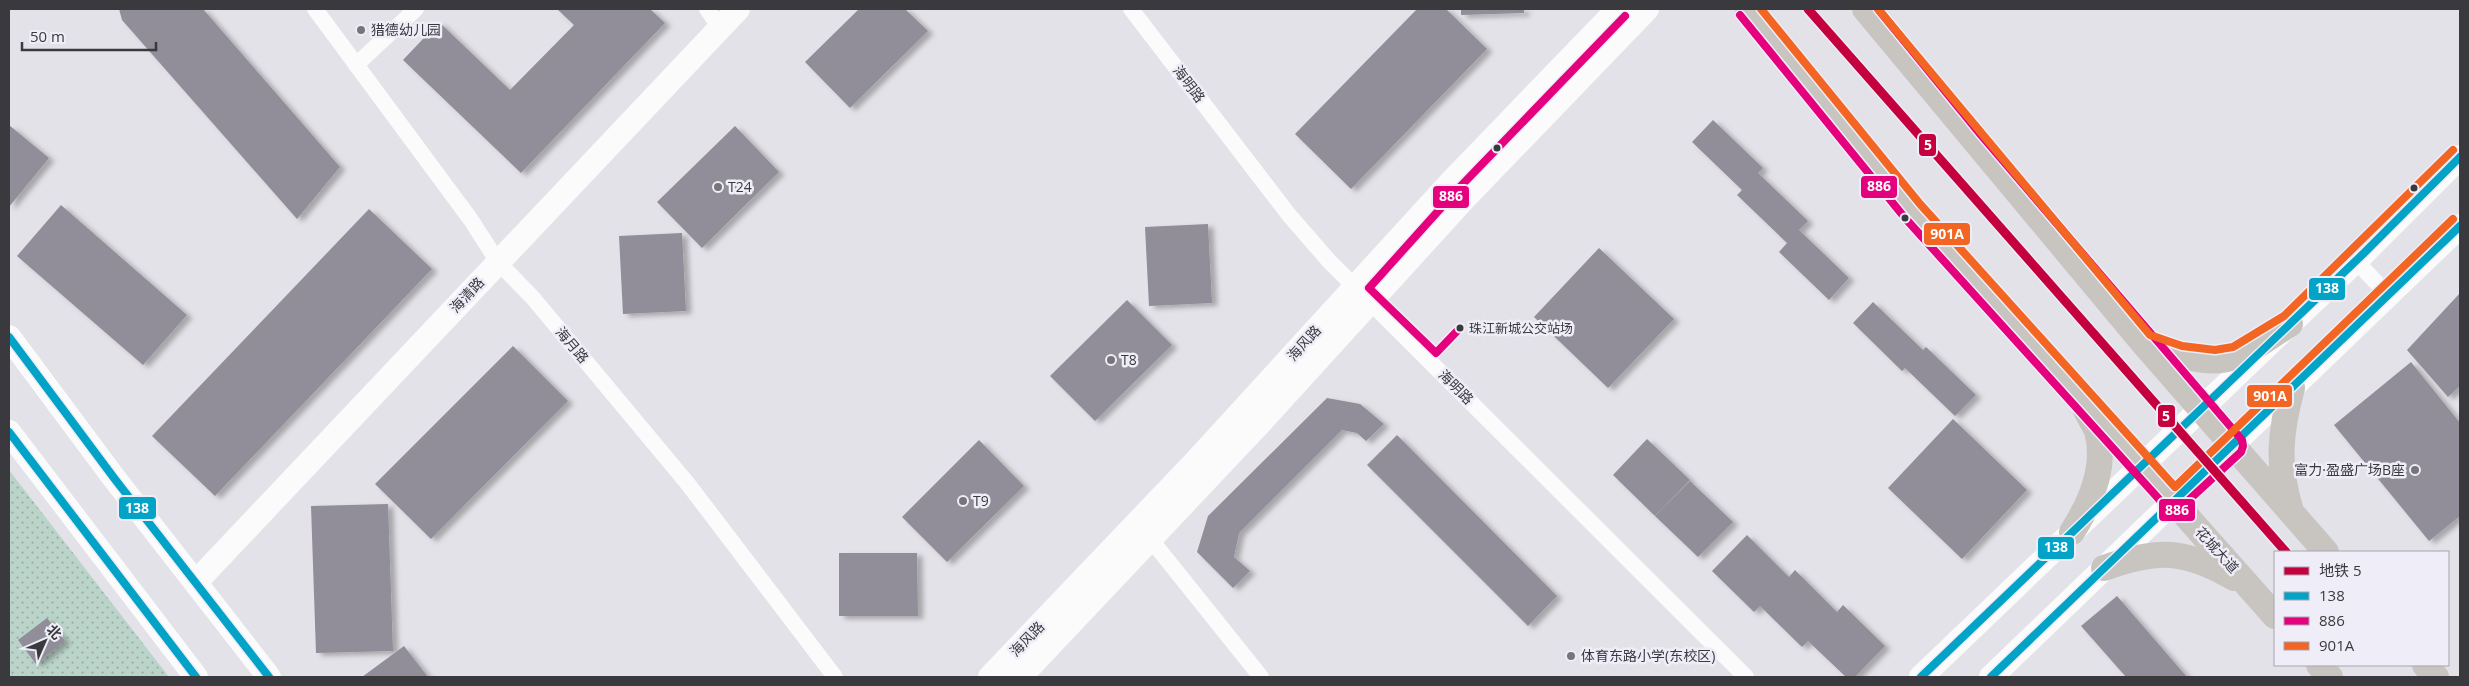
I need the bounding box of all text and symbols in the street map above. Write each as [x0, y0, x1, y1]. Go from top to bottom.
scale bar [22, 20, 156, 52]
place label: 猎德幼儿园 [371, 20, 441, 39]
marker: 猎德幼儿园 [355, 24, 367, 36]
text: 50 m [30, 26, 65, 46]
street label: 海明路 [1169, 61, 1210, 106]
line badge: 5 [1918, 133, 1937, 157]
text: 5 [1924, 135, 1932, 154]
unlabelled marker [1492, 143, 1502, 153]
line badge: 886 [1860, 175, 1898, 199]
text: 886 [1867, 176, 1891, 195]
place label: T24 [728, 177, 752, 196]
marker: T24 [712, 181, 724, 193]
unlabelled marker [2409, 183, 2419, 193]
line badge: 886 [1432, 185, 1470, 209]
text: 886 [1439, 186, 1463, 205]
unlabelled marker [1900, 213, 1910, 223]
line badge: 901A [1923, 222, 1971, 246]
text: 901A [1930, 224, 1964, 243]
street label: 海清路 [445, 273, 488, 316]
line badge: 138 [2308, 277, 2346, 301]
text: 138 [2315, 278, 2339, 297]
place label: 珠江新城公交站场 [1469, 319, 1573, 337]
street label: 海风路 [1283, 321, 1325, 365]
street label: 海月路 [552, 322, 593, 367]
marker: 珠江新城公交站场 [1455, 323, 1465, 333]
place label: T8 [1121, 350, 1137, 369]
marker: T8 [1105, 354, 1117, 366]
street label: 海明路 [1435, 365, 1478, 408]
line badge: 901A [2246, 384, 2293, 408]
text: 901A [2253, 386, 2287, 405]
line badge: 5 [2157, 404, 2176, 428]
text: 5 [2162, 406, 2170, 425]
place label: 富力·盈盛广场B座 [2294, 460, 2405, 479]
marker: 富力·盈盛广场B座 [2409, 464, 2421, 476]
place label: T9 [973, 491, 989, 510]
marker: T9 [957, 495, 969, 507]
line badge: 138 [118, 496, 157, 520]
text: 138 [125, 498, 149, 517]
line badge: 886 [2158, 498, 2196, 522]
text: 886 [2165, 500, 2189, 519]
street label: 花城大道 [2192, 523, 2243, 577]
line badge: 138 [2037, 536, 2075, 560]
text: 138 [2044, 537, 2068, 556]
legend [2274, 551, 2449, 666]
text: 地铁 5 [2319, 560, 2361, 580]
text: 138 [2319, 585, 2345, 605]
text: 886 [2319, 610, 2345, 630]
north arrow [20, 616, 70, 666]
street label: 海风路 [1005, 617, 1048, 660]
text: 北 [43, 620, 66, 643]
text: 901A [2319, 635, 2355, 655]
place label: 体育东路小学(东校区) [1581, 646, 1715, 665]
marker: 体育东路小学(东校区) [1565, 650, 1577, 662]

